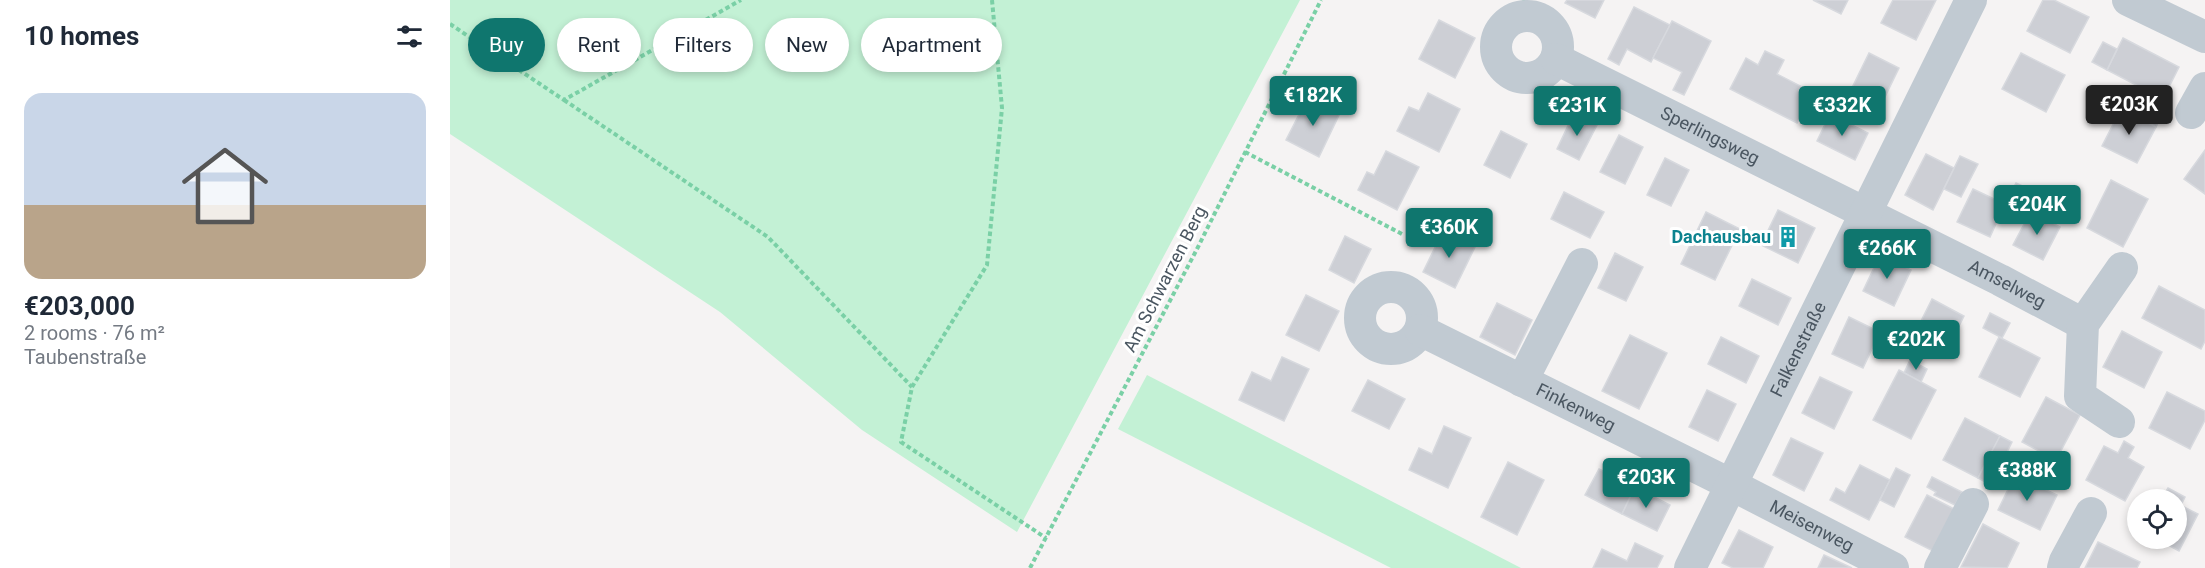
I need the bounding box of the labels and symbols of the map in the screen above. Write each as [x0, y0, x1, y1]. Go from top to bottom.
pin: €182K [1271, 76, 1355, 127]
pin: €203K [2087, 85, 2171, 136]
pin: €231K [1535, 86, 1619, 137]
pin: €332K [1800, 86, 1884, 137]
street label: Sperlingsweg [1657, 102, 1763, 169]
pin: €204K [1995, 185, 2079, 236]
street label: Am Schwarzen Berg [1119, 202, 1210, 355]
pin: €360K [1407, 208, 1491, 259]
building icon: Dachausbau [1776, 225, 1800, 249]
place label: Dachausbau [1671, 226, 1771, 247]
pin: €266K [1845, 229, 1929, 280]
street label: Amselweg [1965, 255, 2049, 312]
street label: Falkenstraße [1765, 298, 1830, 400]
pin: €202K [1874, 320, 1958, 371]
street label: Finkenweg [1533, 378, 1619, 435]
pin: €388K [1985, 451, 2069, 502]
pin: €203K [1604, 458, 1688, 509]
street label: Meisenweg [1766, 495, 1857, 556]

